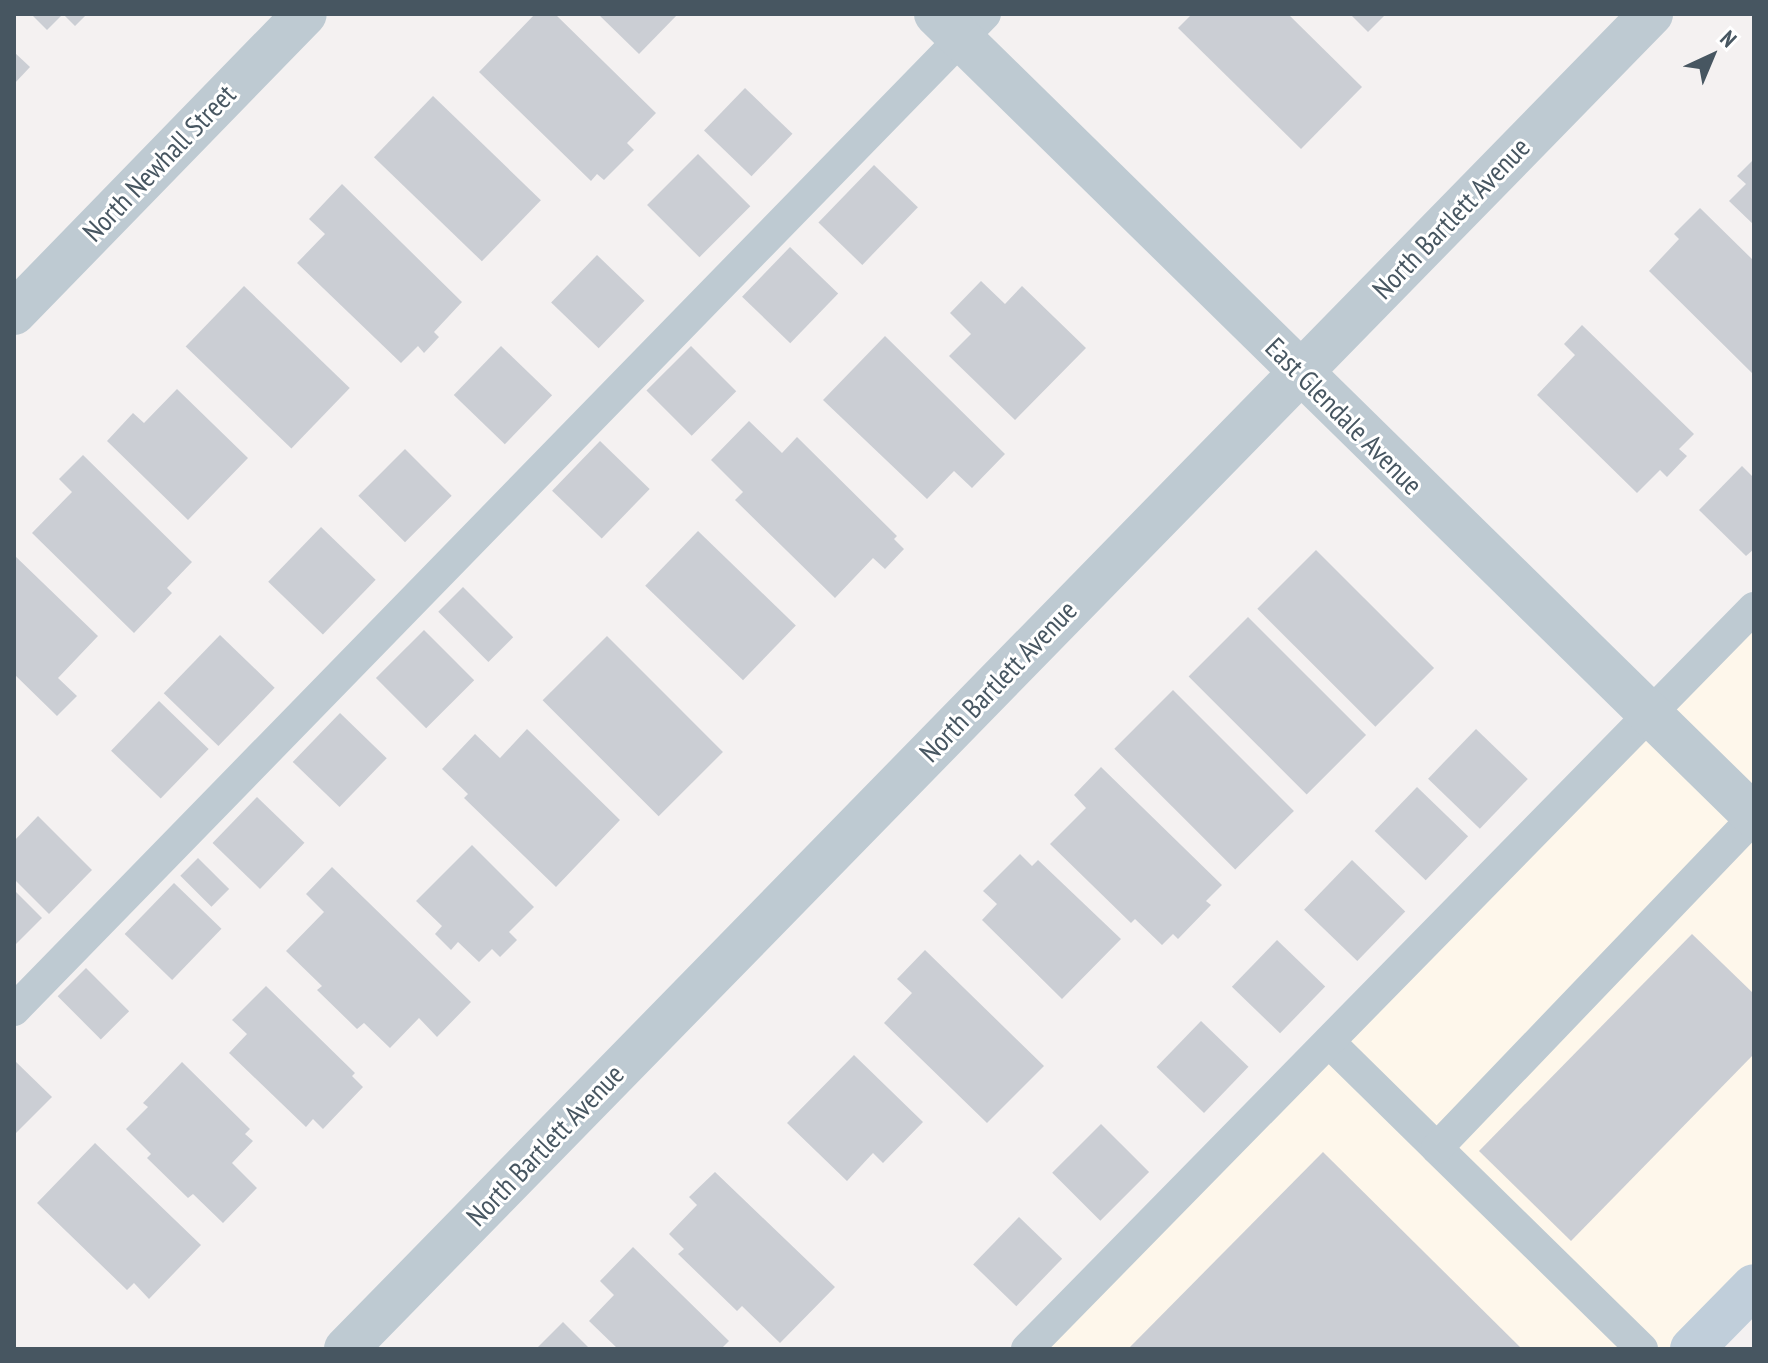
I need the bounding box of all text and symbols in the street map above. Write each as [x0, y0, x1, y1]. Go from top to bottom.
north arrow [1672, 16, 1752, 96]
text: N [1715, 25, 1743, 53]
street label: North Newhall Street [76, 78, 242, 248]
street label: North Bartlett Avenue [1365, 130, 1537, 306]
street label: East Glendale Avenue [1258, 330, 1430, 502]
street label: North Bartlett Avenue [912, 593, 1084, 769]
street label: North Bartlett Avenue [459, 1057, 631, 1233]

